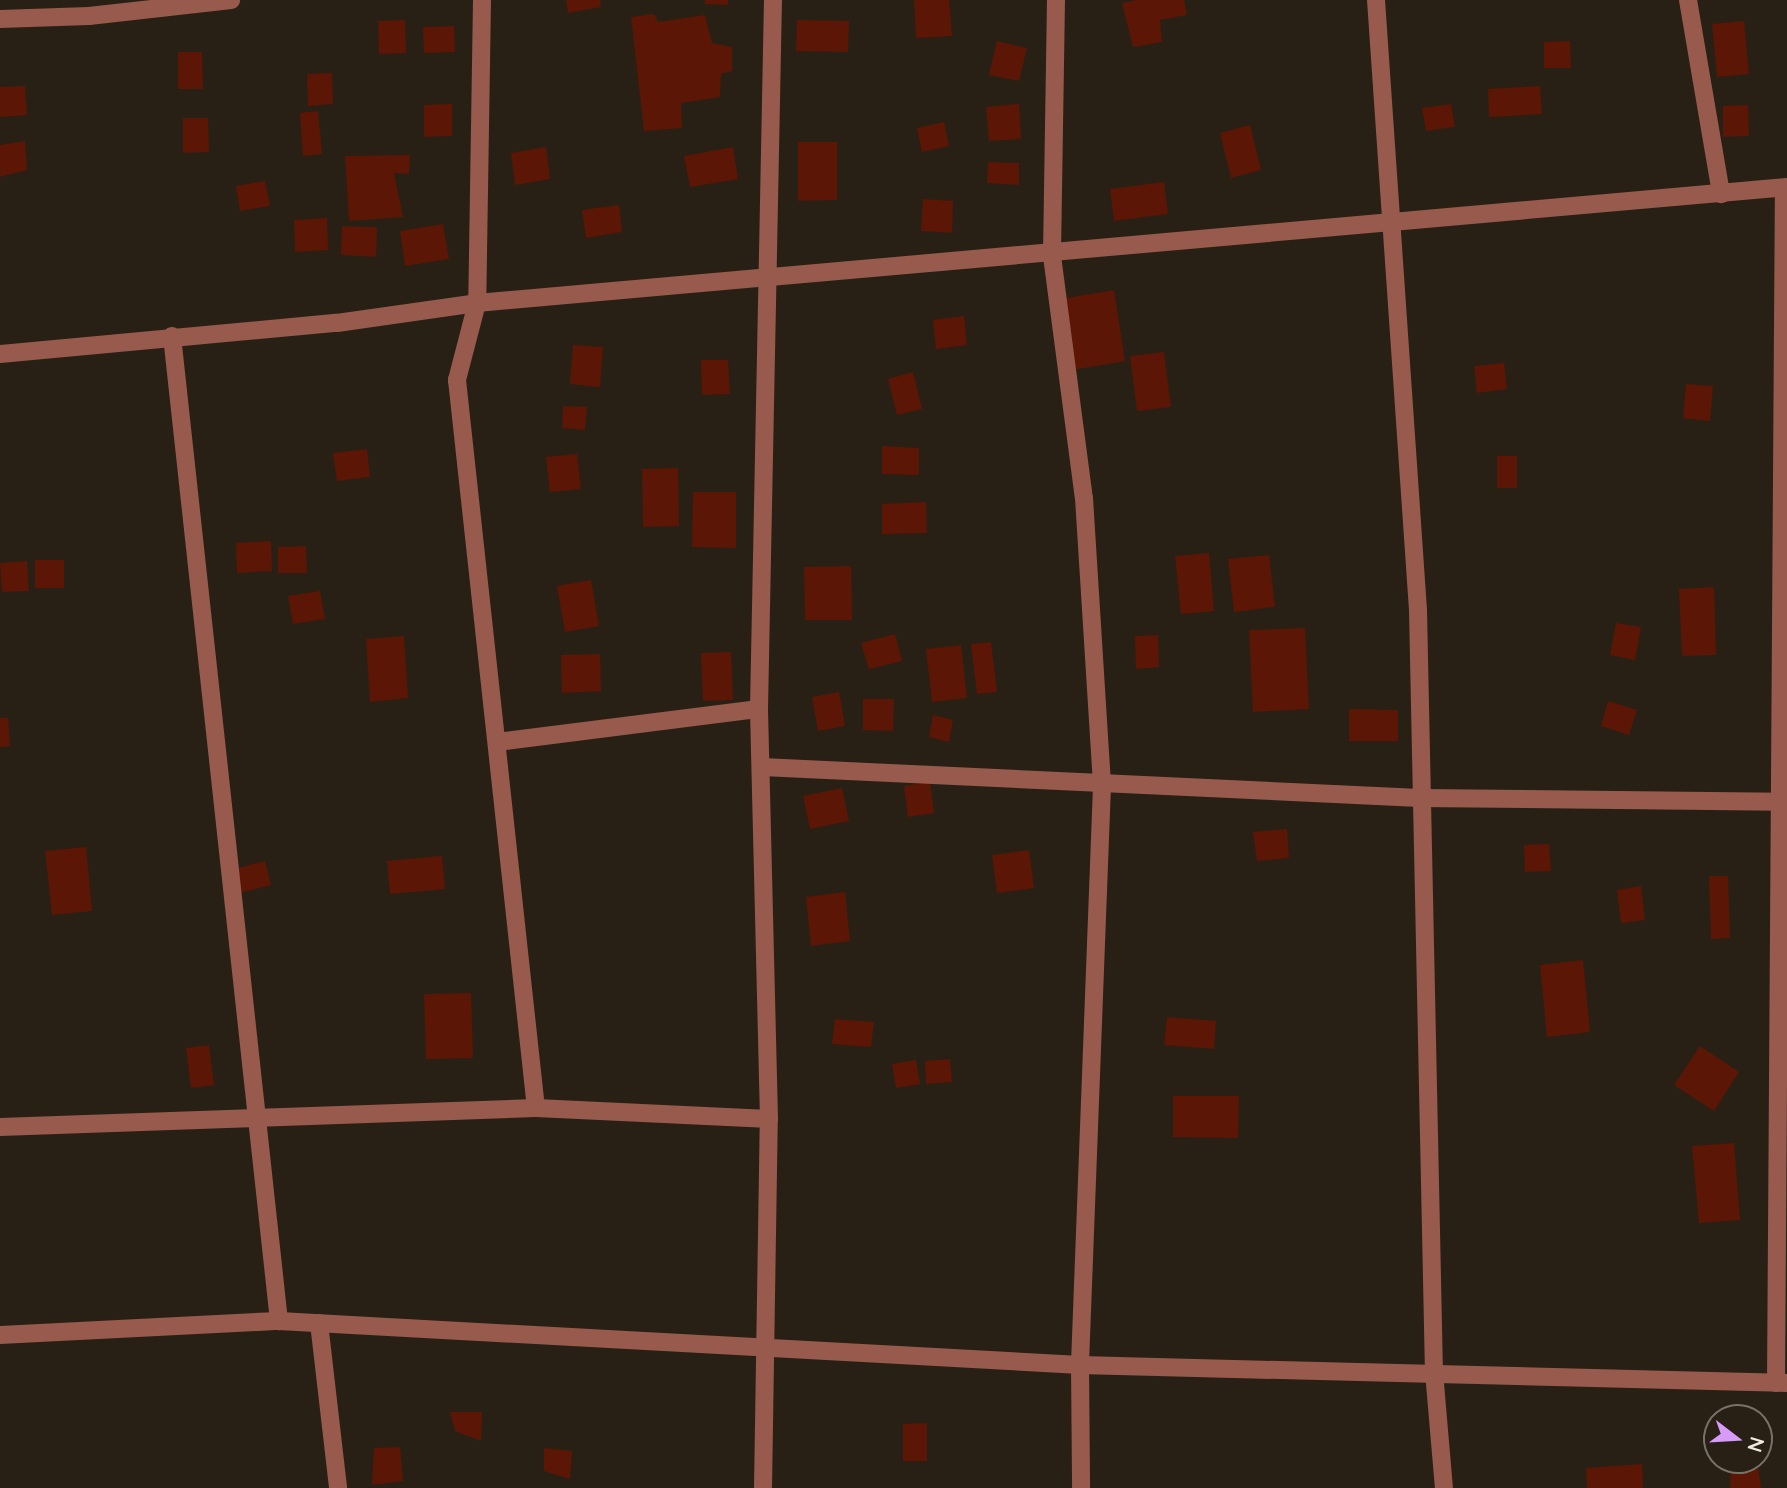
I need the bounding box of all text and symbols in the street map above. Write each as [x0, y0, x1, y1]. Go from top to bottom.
north arrow [1703, 1404, 1773, 1474]
text: N [1744, 1434, 1770, 1455]

